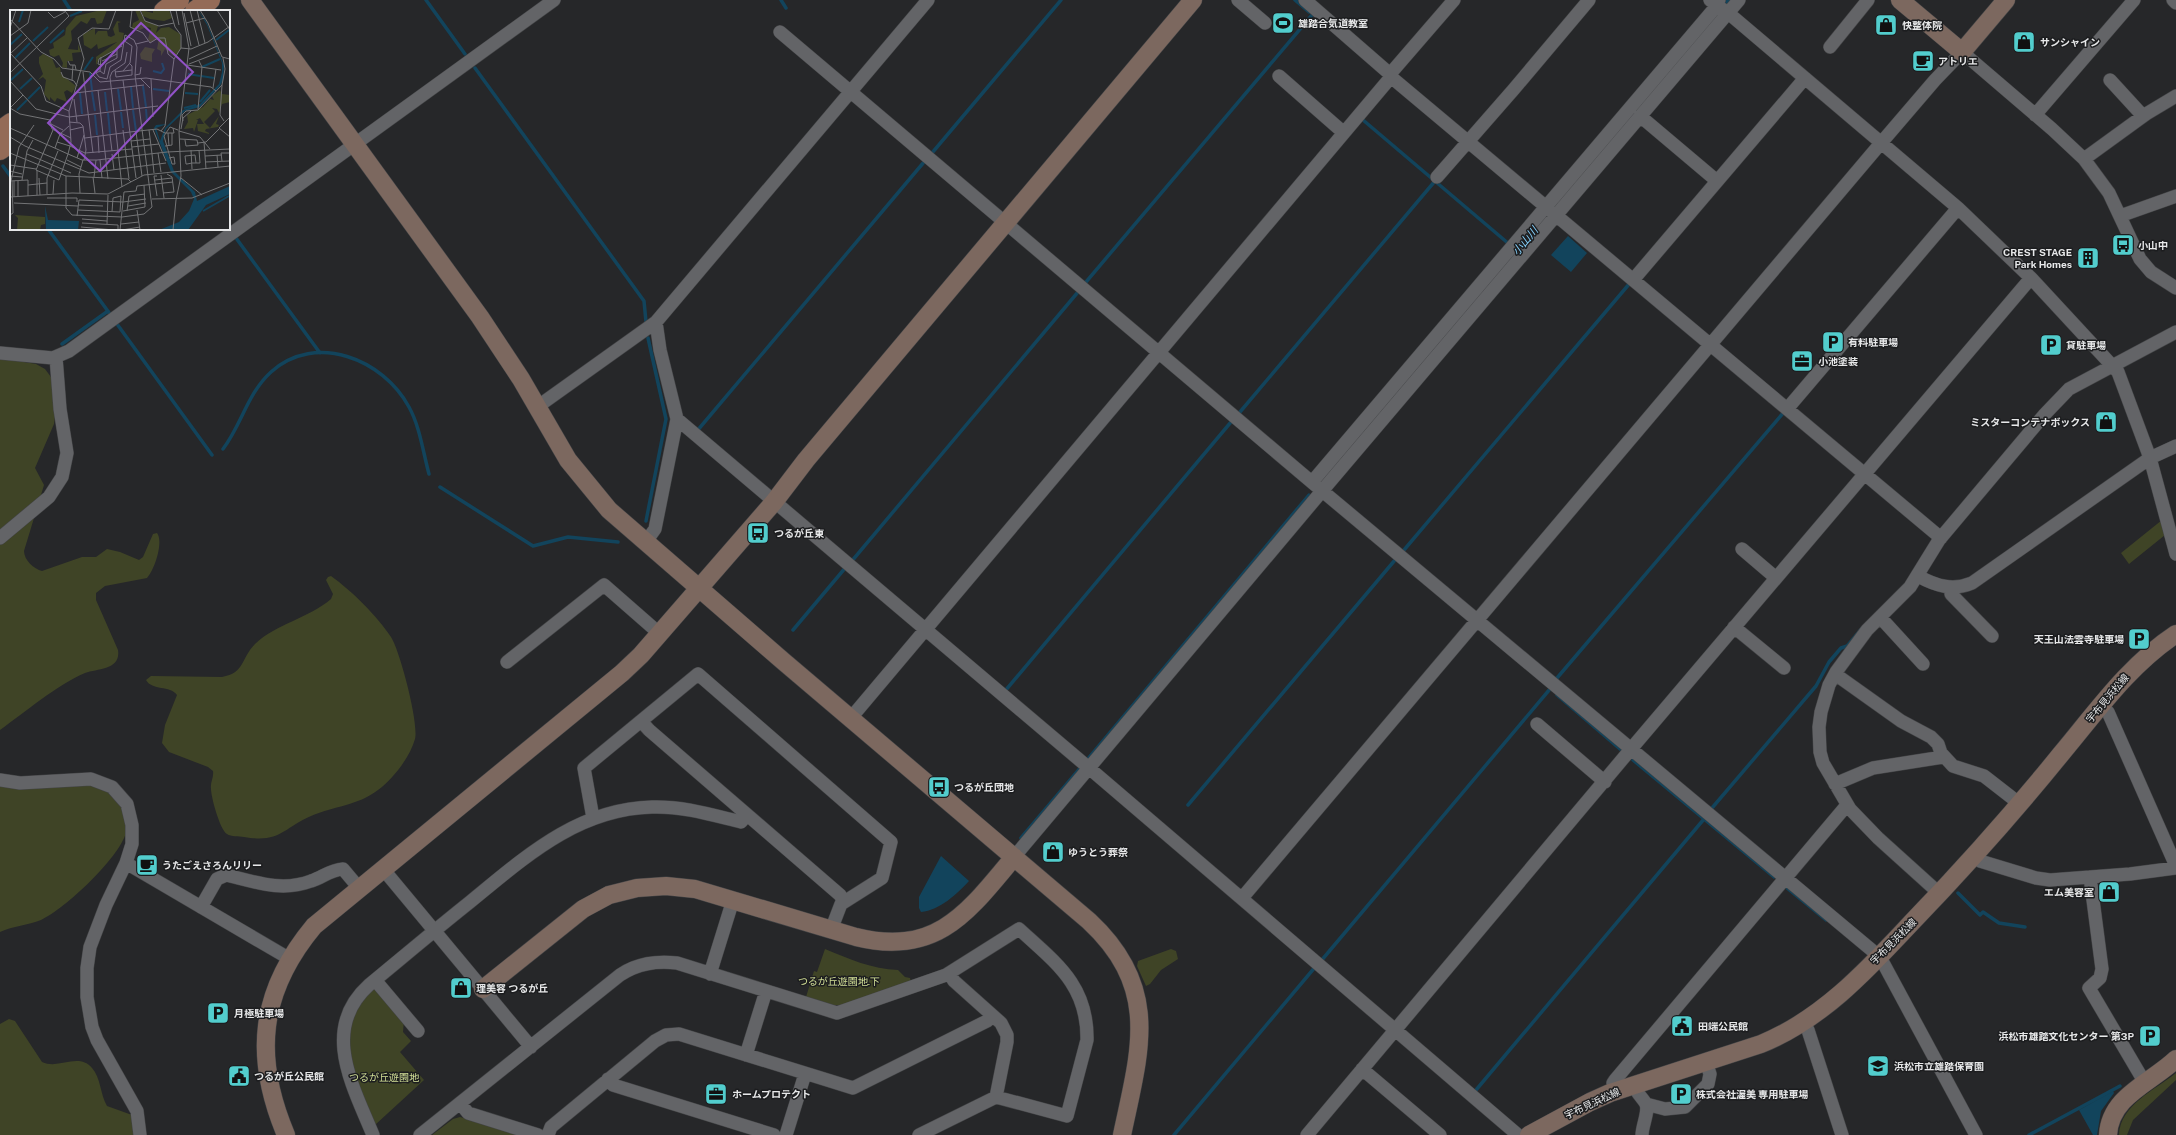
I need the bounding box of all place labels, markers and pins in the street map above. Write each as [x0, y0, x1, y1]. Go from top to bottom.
sports icon: 雄踏合気道教室 [1270, 10, 1296, 36]
shop icon: 快整体院 [1873, 12, 1899, 38]
place label: 雄踏合気道教室 [1298, 17, 1368, 29]
place label: 快整体院 [1902, 19, 1942, 31]
shop icon: サンシャイン [2011, 29, 2037, 55]
place label: サンシャイン [2040, 36, 2100, 48]
cafe icon: アトリエ [1910, 48, 1936, 74]
place label: アトリエ [1938, 55, 1978, 67]
bus stop icon: 小山中 [2110, 232, 2136, 258]
place label: 小山中 [2138, 239, 2168, 251]
building icon: CREST STAGE Park Homes [2075, 245, 2101, 271]
place label: CREST STAGE Park Homes [2003, 246, 2072, 270]
parking icon: 有料駐車場 [1820, 329, 1846, 355]
parking icon: 貸駐車場 [2038, 332, 2064, 358]
place label: 有料駐車場 [1848, 336, 1898, 348]
place label: 貸駐車場 [2066, 339, 2106, 351]
office icon: 小池塗装 [1789, 348, 1815, 374]
place label: 小池塗装 [1818, 355, 1858, 367]
shop icon: ミスターコンテナボックス [2093, 409, 2119, 435]
place label: ミスターコンテナボックス [1970, 416, 2090, 428]
bus stop icon: つるが丘東 [745, 520, 771, 546]
place label: つるが丘東 [774, 527, 825, 539]
parking icon: 天王山法雲寺駐車場 [2126, 626, 2152, 652]
place label: 天王山法雲寺駐車場 [2034, 633, 2124, 645]
bus stop icon: つるが丘団地 [926, 774, 952, 800]
place label: つるが丘団地 [954, 781, 1014, 793]
shop icon: ゆうとう葬祭 [1040, 839, 1066, 865]
place label: ゆうとう葬祭 [1068, 846, 1128, 858]
cafe icon: うたごえさろんリリー [134, 852, 160, 878]
place label: うたごえさろんリリー [162, 859, 262, 871]
shop icon: エム美容室 [2096, 879, 2122, 905]
place label: エム美容室 [2044, 886, 2094, 898]
shop icon: 理美容 つるが丘 [448, 975, 474, 1001]
place label: 理美容 つるが丘 [476, 982, 548, 994]
parking icon: 月極駐車場 [205, 1000, 231, 1026]
place label: 月極駐車場 [234, 1007, 284, 1019]
public building icon: 田端公民館 [1669, 1013, 1695, 1039]
place label: 田端公民館 [1698, 1020, 1748, 1032]
parking icon: 浜松市雄踏文化センター 第3P [2137, 1023, 2163, 1049]
place label: 浜松市雄踏文化センター 第3P [1999, 1030, 2134, 1042]
school or university icon: 浜松市立雄踏保育園 [1865, 1053, 1891, 1079]
place label: 浜松市立雄踏保育園 [1894, 1060, 1984, 1072]
public building icon: つるが丘公民館 [226, 1063, 252, 1089]
place label: つるが丘公民館 [254, 1070, 324, 1082]
office icon: ホームプロテクト [703, 1081, 729, 1107]
parking icon: 株式会社渥美 専用駐車場 [1668, 1081, 1694, 1107]
place label: ホームプロテクト [732, 1088, 811, 1100]
place label: 株式会社渥美 専用駐車場 [1696, 1088, 1808, 1100]

